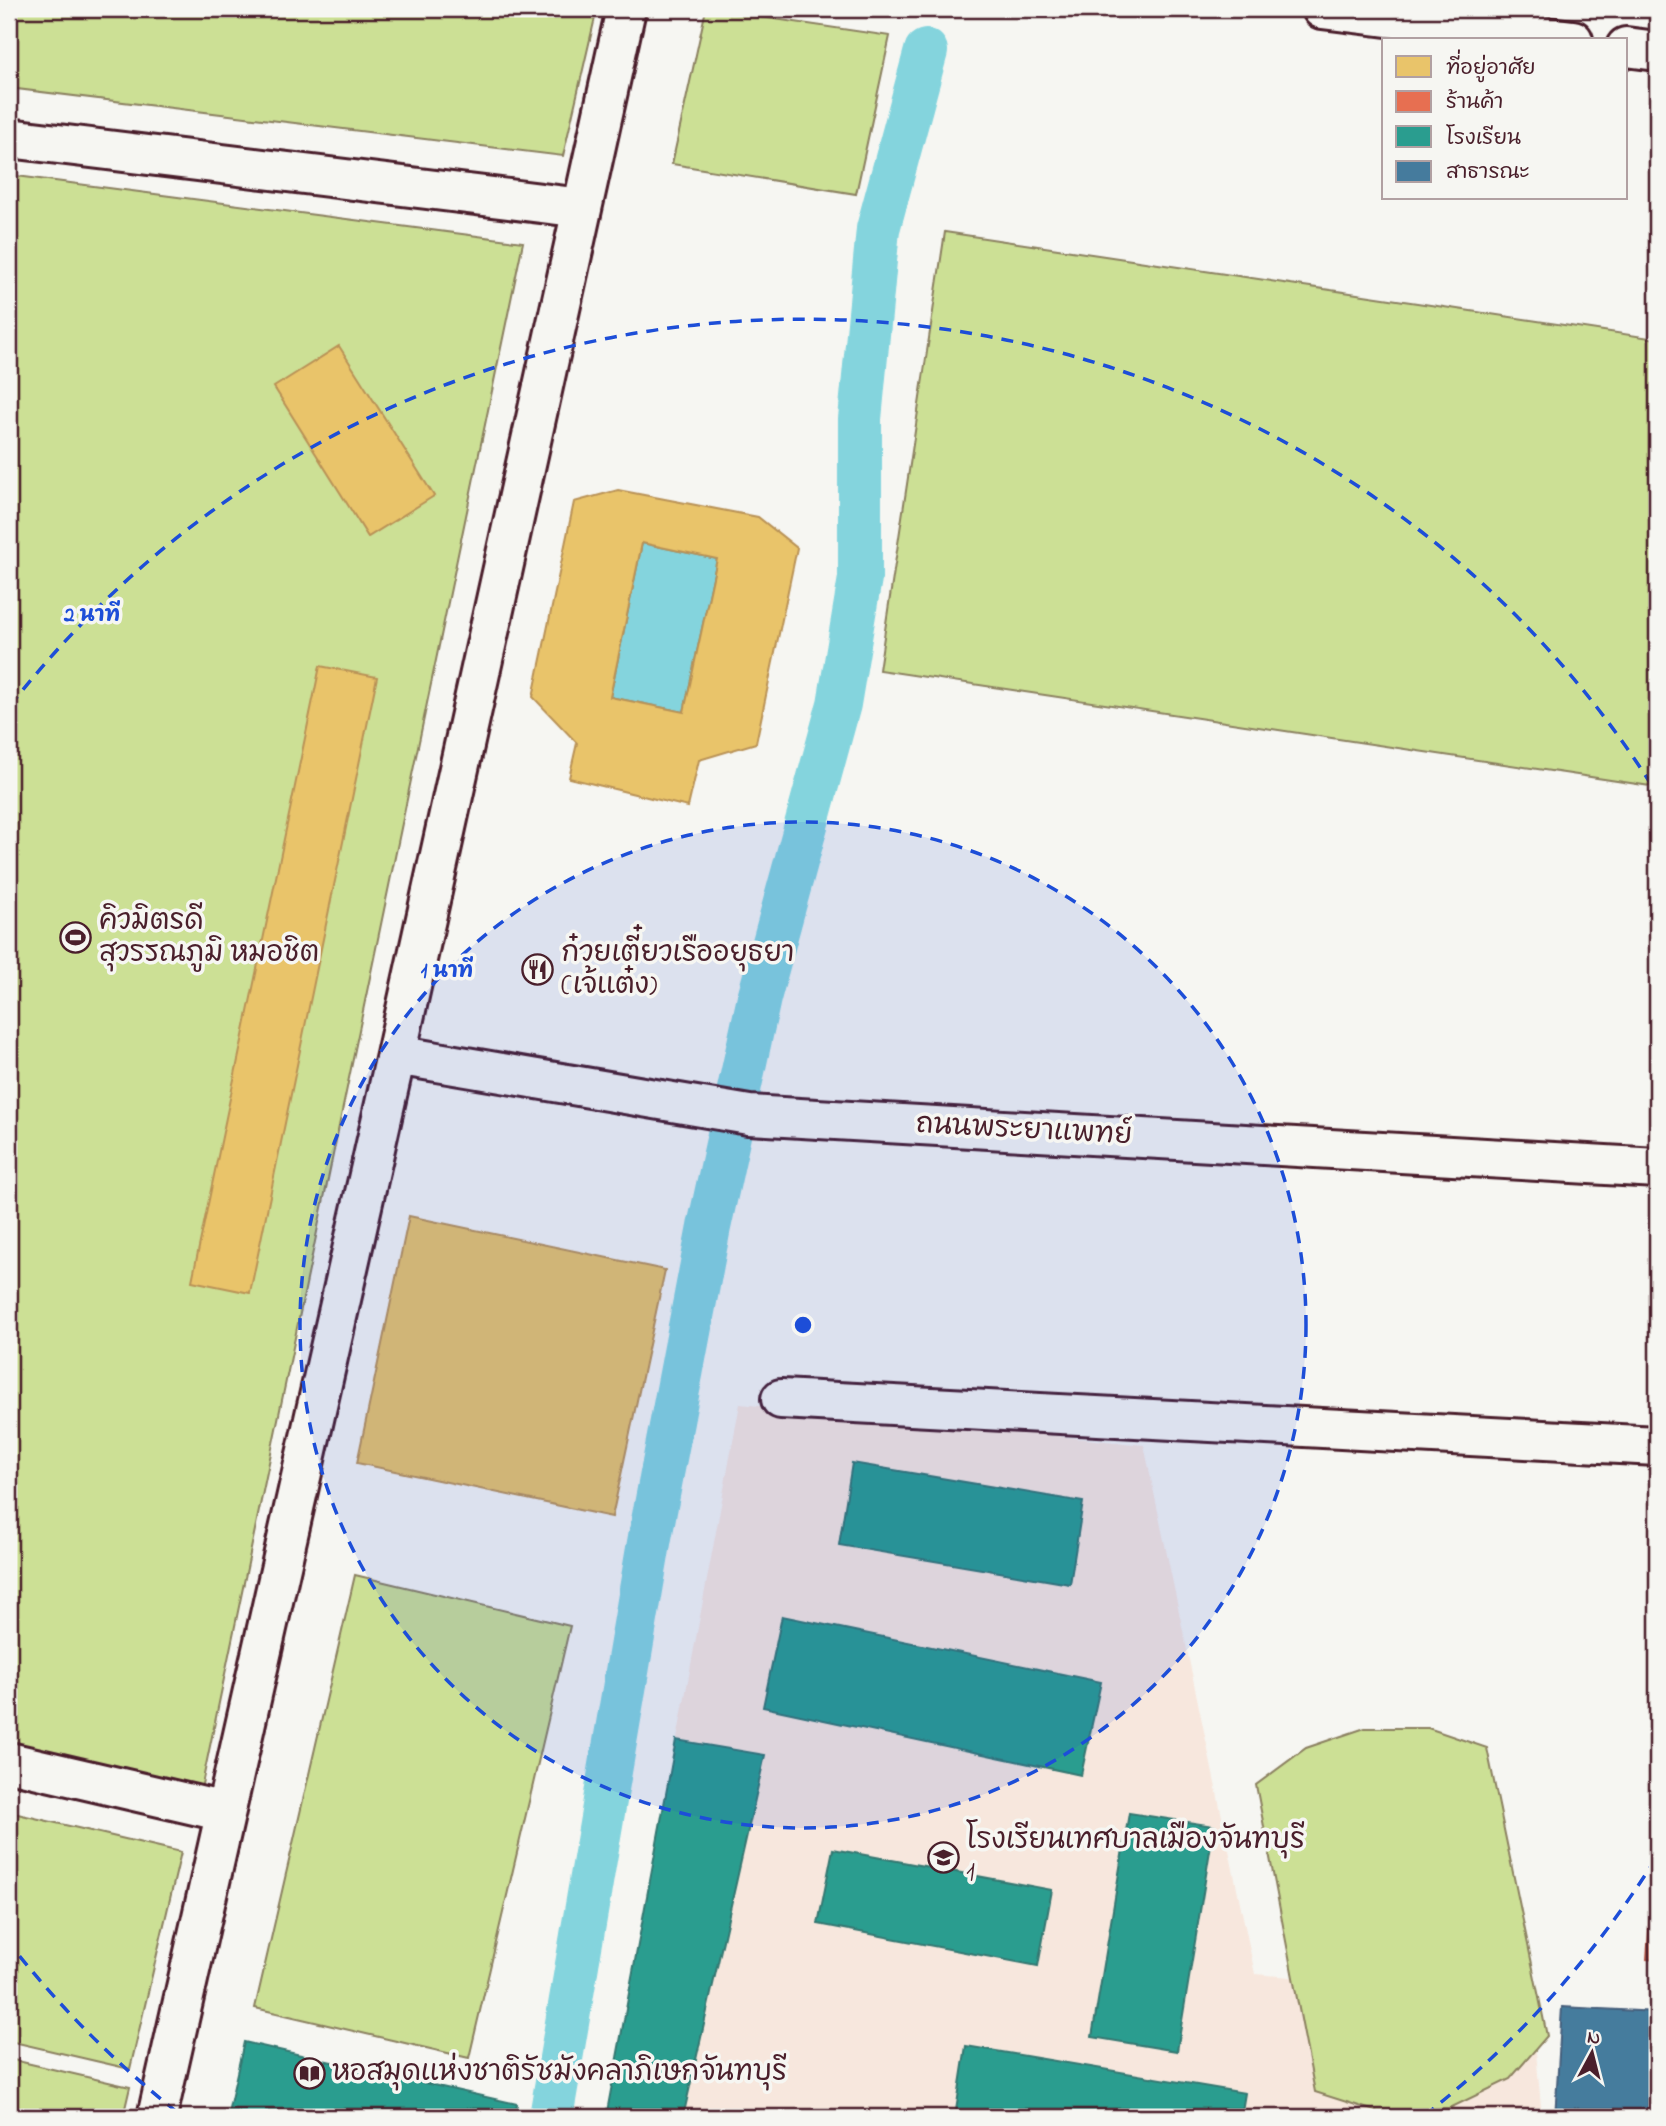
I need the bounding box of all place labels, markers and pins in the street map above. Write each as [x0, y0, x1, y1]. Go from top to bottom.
place label: คิวมิตรดี สุวรรณภูมิ หมอชิต [99, 902, 319, 975]
sports icon: คิวมิตรดี สุวรรณภูมิ หมอชิต [59, 921, 93, 955]
place label: ก๋วยเตี๋ยวเรืออยุธยา (เจ้แต๋ง) [561, 924, 794, 1007]
restaurant icon: ก๋วยเตี๋ยวเรืออยุธยา (เจ้แต๋ง) [521, 953, 555, 987]
centre of rings [791, 1313, 815, 1337]
place label: โรงเรียนเทศบาลเมืองจันทบุรี 1 [966, 1819, 1305, 1894]
school or university icon: โรงเรียนเทศบาลเมืองจันทบุรี 1 [926, 1840, 960, 1874]
place label: หอสมุดแห่งชาติรัชมังคลาภิเษกจันทบุรี [332, 2052, 787, 2094]
library icon: หอสมุดแห่งชาติรัชมังคลาภิเษกจันทบุรี [292, 2056, 326, 2090]

